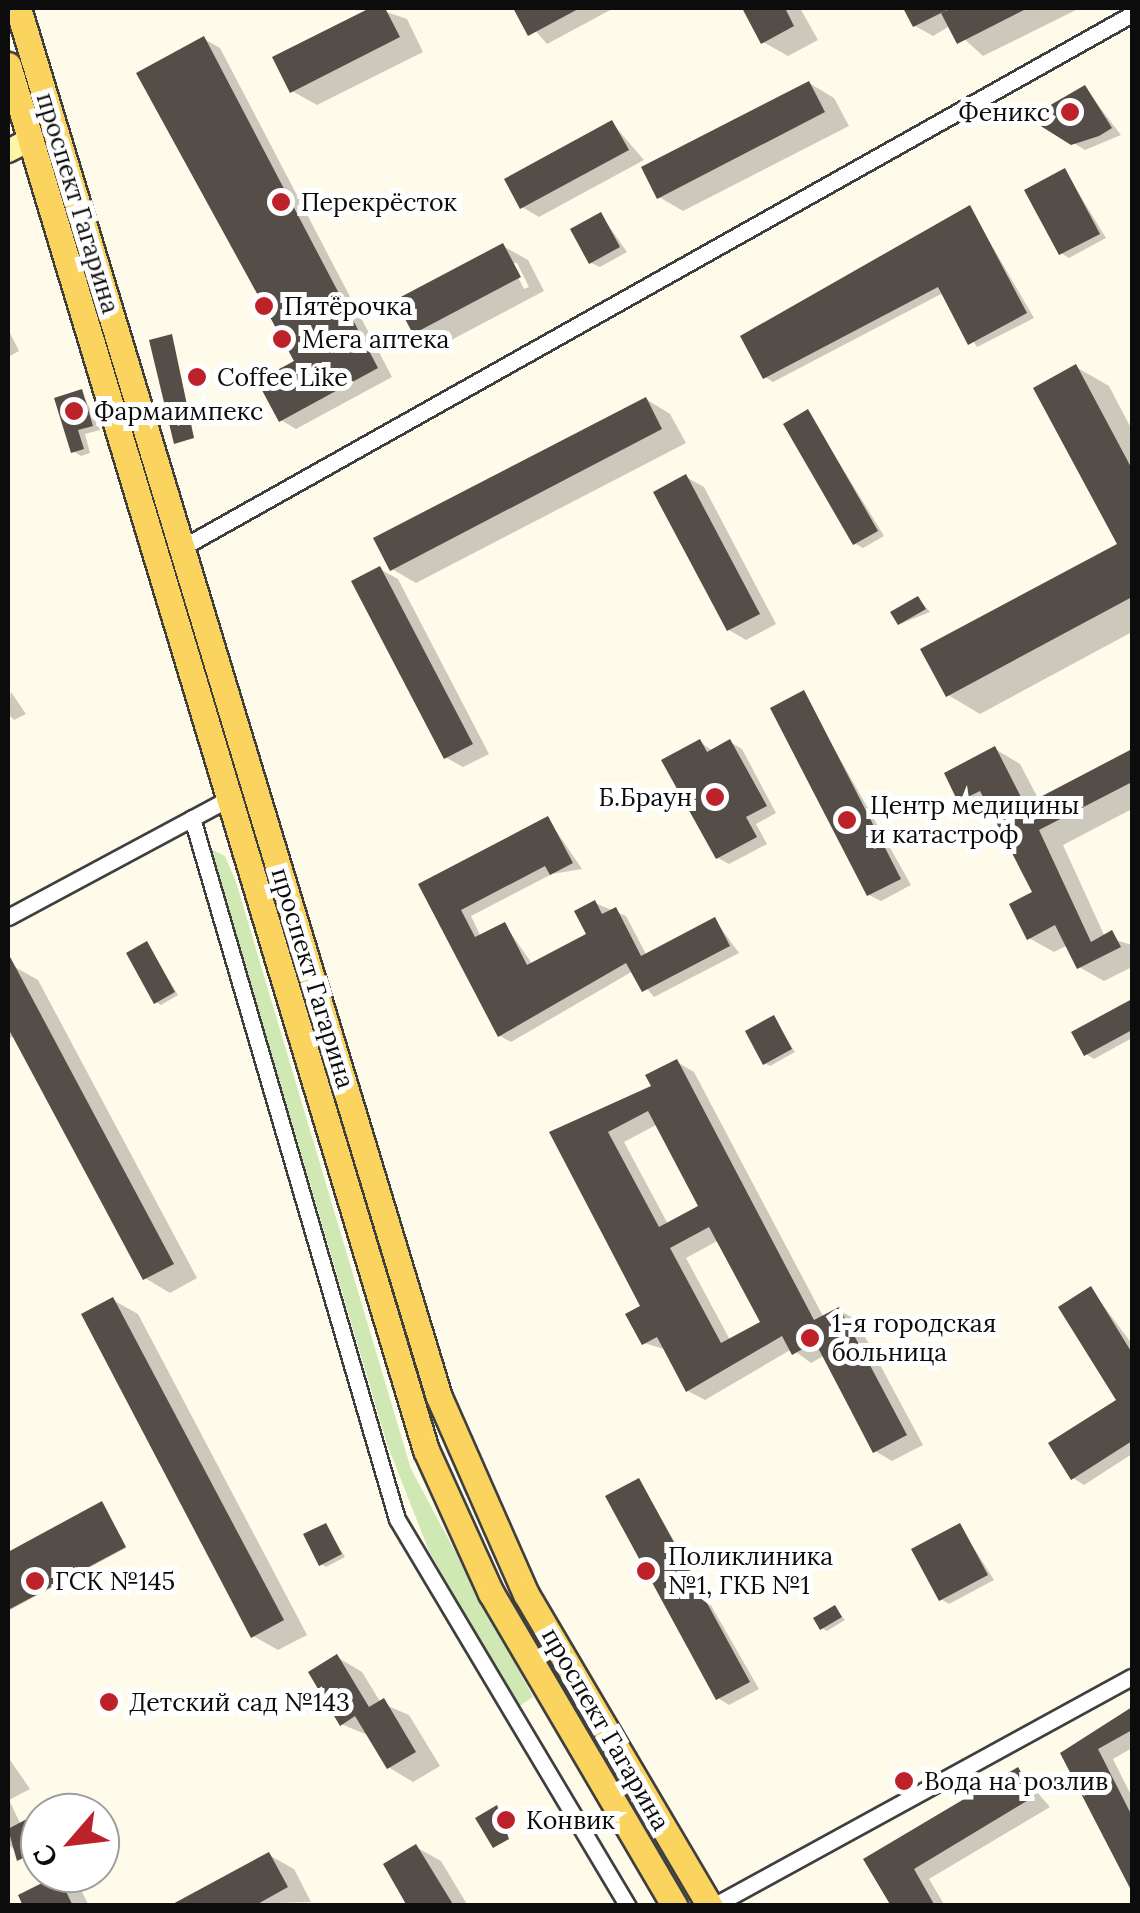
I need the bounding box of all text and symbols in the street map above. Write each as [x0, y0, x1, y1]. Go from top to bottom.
street label: проспект Гагарина [30, 89, 126, 317]
place label: Феникс [958, 97, 1050, 127]
marker: Феникс [1059, 101, 1081, 123]
place label: Перекрёсток [301, 187, 457, 217]
marker: Перекрёсток [270, 191, 292, 213]
place label: Пятёрочка [284, 291, 412, 321]
marker: Пятёрочка [253, 295, 275, 317]
place label: Мега аптека [302, 324, 449, 354]
marker: Мега аптека [271, 328, 293, 350]
place label: Coffee Like [217, 362, 348, 392]
marker: Coffee Like [186, 366, 208, 388]
place label: Фармаимпекс [94, 396, 263, 426]
marker: Фармаимпекс [63, 400, 85, 422]
place label: Б.Браун [598, 782, 692, 812]
marker: Б.Браун [702, 784, 728, 810]
place label: Центр медицины и катастроф [870, 791, 1079, 850]
marker: Центр медицины и катастроф [834, 807, 860, 833]
street label: проспект Гагарина [265, 864, 361, 1092]
place label: 1-я городская больница [832, 1309, 996, 1368]
marker: 1-я городская больница [797, 1325, 823, 1351]
place label: Поликлиника №1, ГКБ №1 [668, 1542, 833, 1601]
marker: Поликлиника №1, ГКБ №1 [633, 1558, 659, 1584]
place label: ГСК №145 [55, 1566, 175, 1596]
marker: ГСК №145 [24, 1570, 46, 1592]
street label: проспект Гагарина [536, 1622, 676, 1836]
place label: Детский сад №143 [129, 1687, 350, 1717]
marker: Детский сад №143 [98, 1691, 120, 1713]
place label: Вода на розлив [924, 1766, 1108, 1796]
marker: Вода на розлив [893, 1770, 915, 1792]
north arrow [20, 1793, 120, 1893]
place label: Конвик [526, 1805, 615, 1835]
marker: Конвик [495, 1809, 517, 1831]
text: С [25, 1839, 66, 1873]

